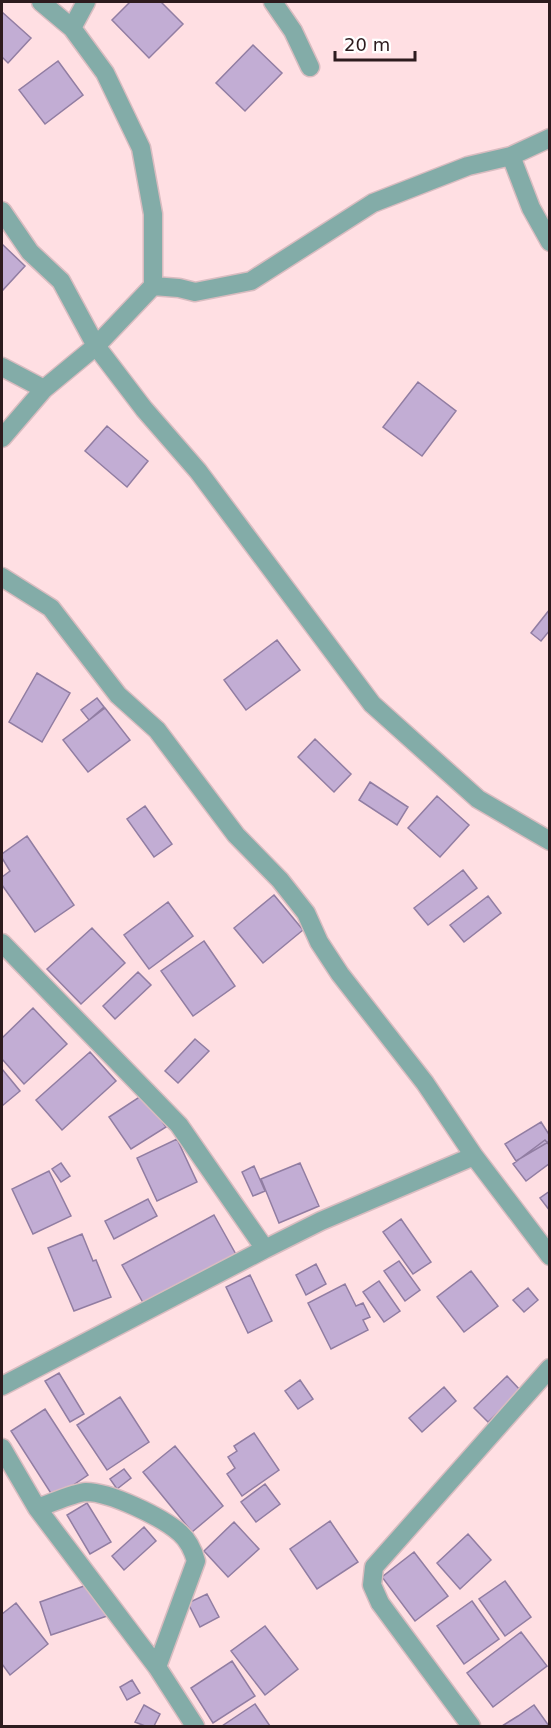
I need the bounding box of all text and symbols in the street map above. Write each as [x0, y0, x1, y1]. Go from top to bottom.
scale bar [335, 24, 414, 62]
text: 20 m [344, 34, 390, 55]

